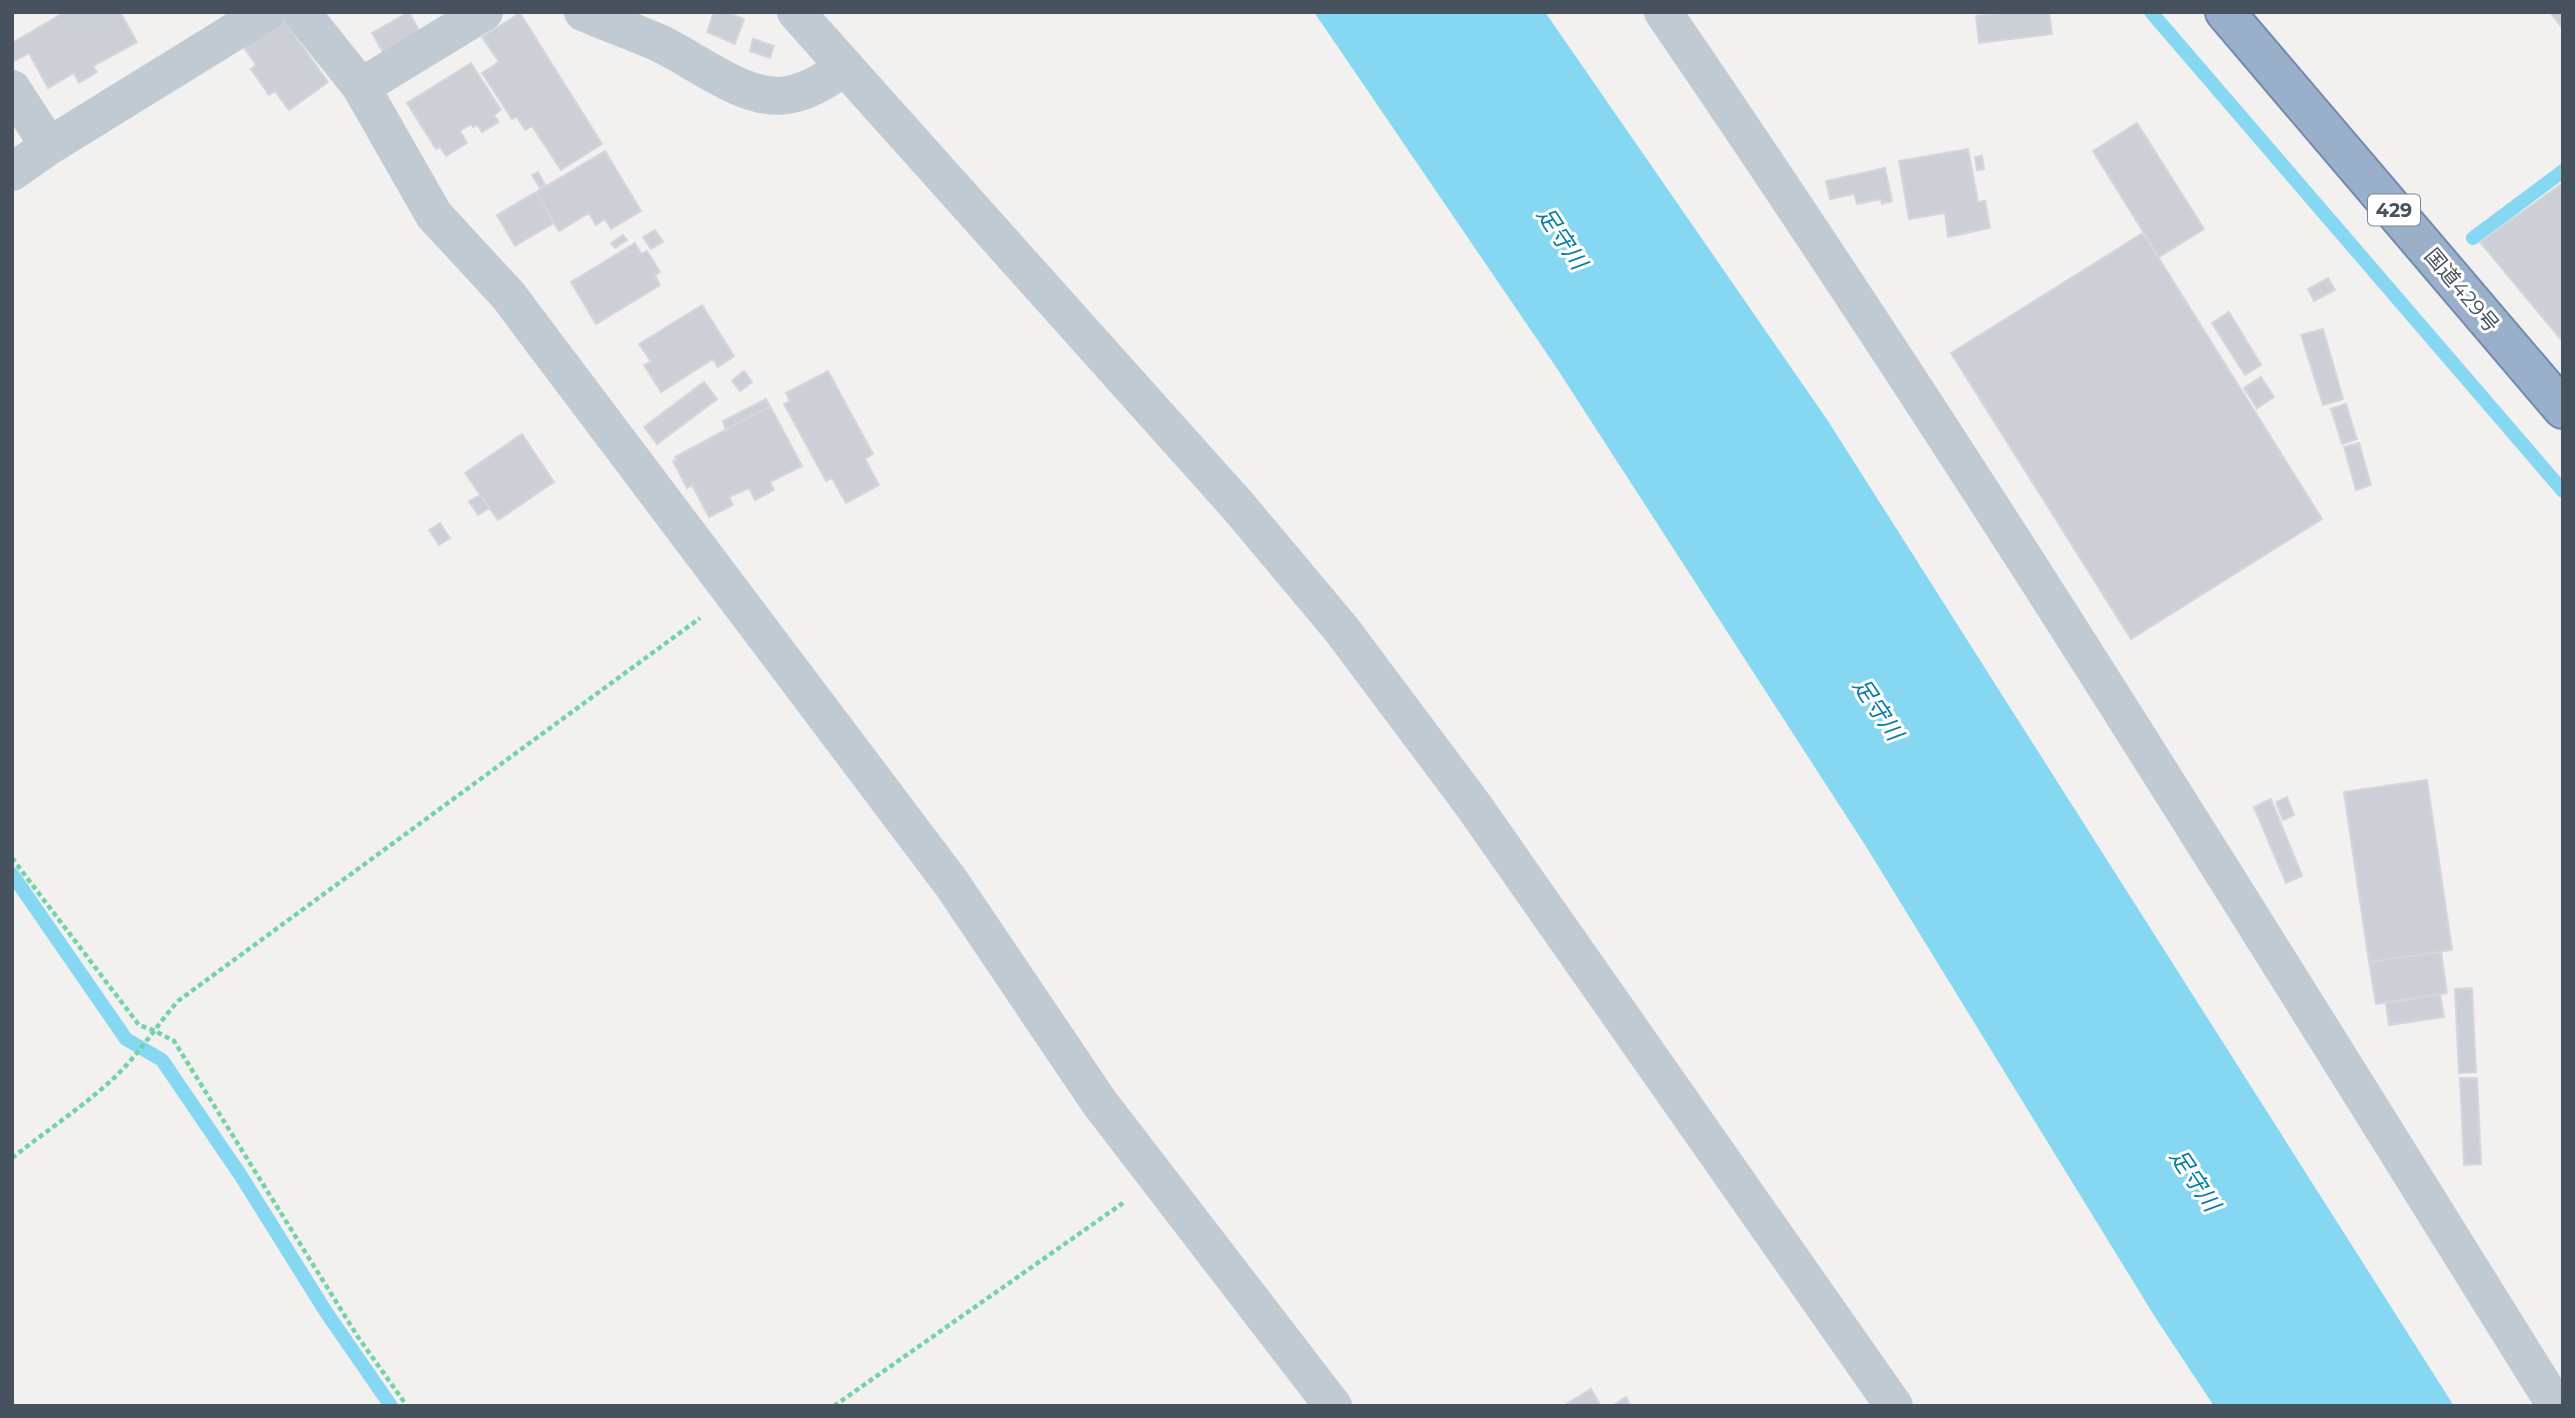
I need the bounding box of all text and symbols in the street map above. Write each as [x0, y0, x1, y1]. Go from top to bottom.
road number: 429 [2368, 194, 2420, 226]
water label: 足守川 [1531, 202, 1595, 277]
street label: 国道429号 [2420, 243, 2504, 337]
water label: 足守川 [1847, 673, 1911, 748]
water label: 足守川 [2164, 1144, 2228, 1219]

